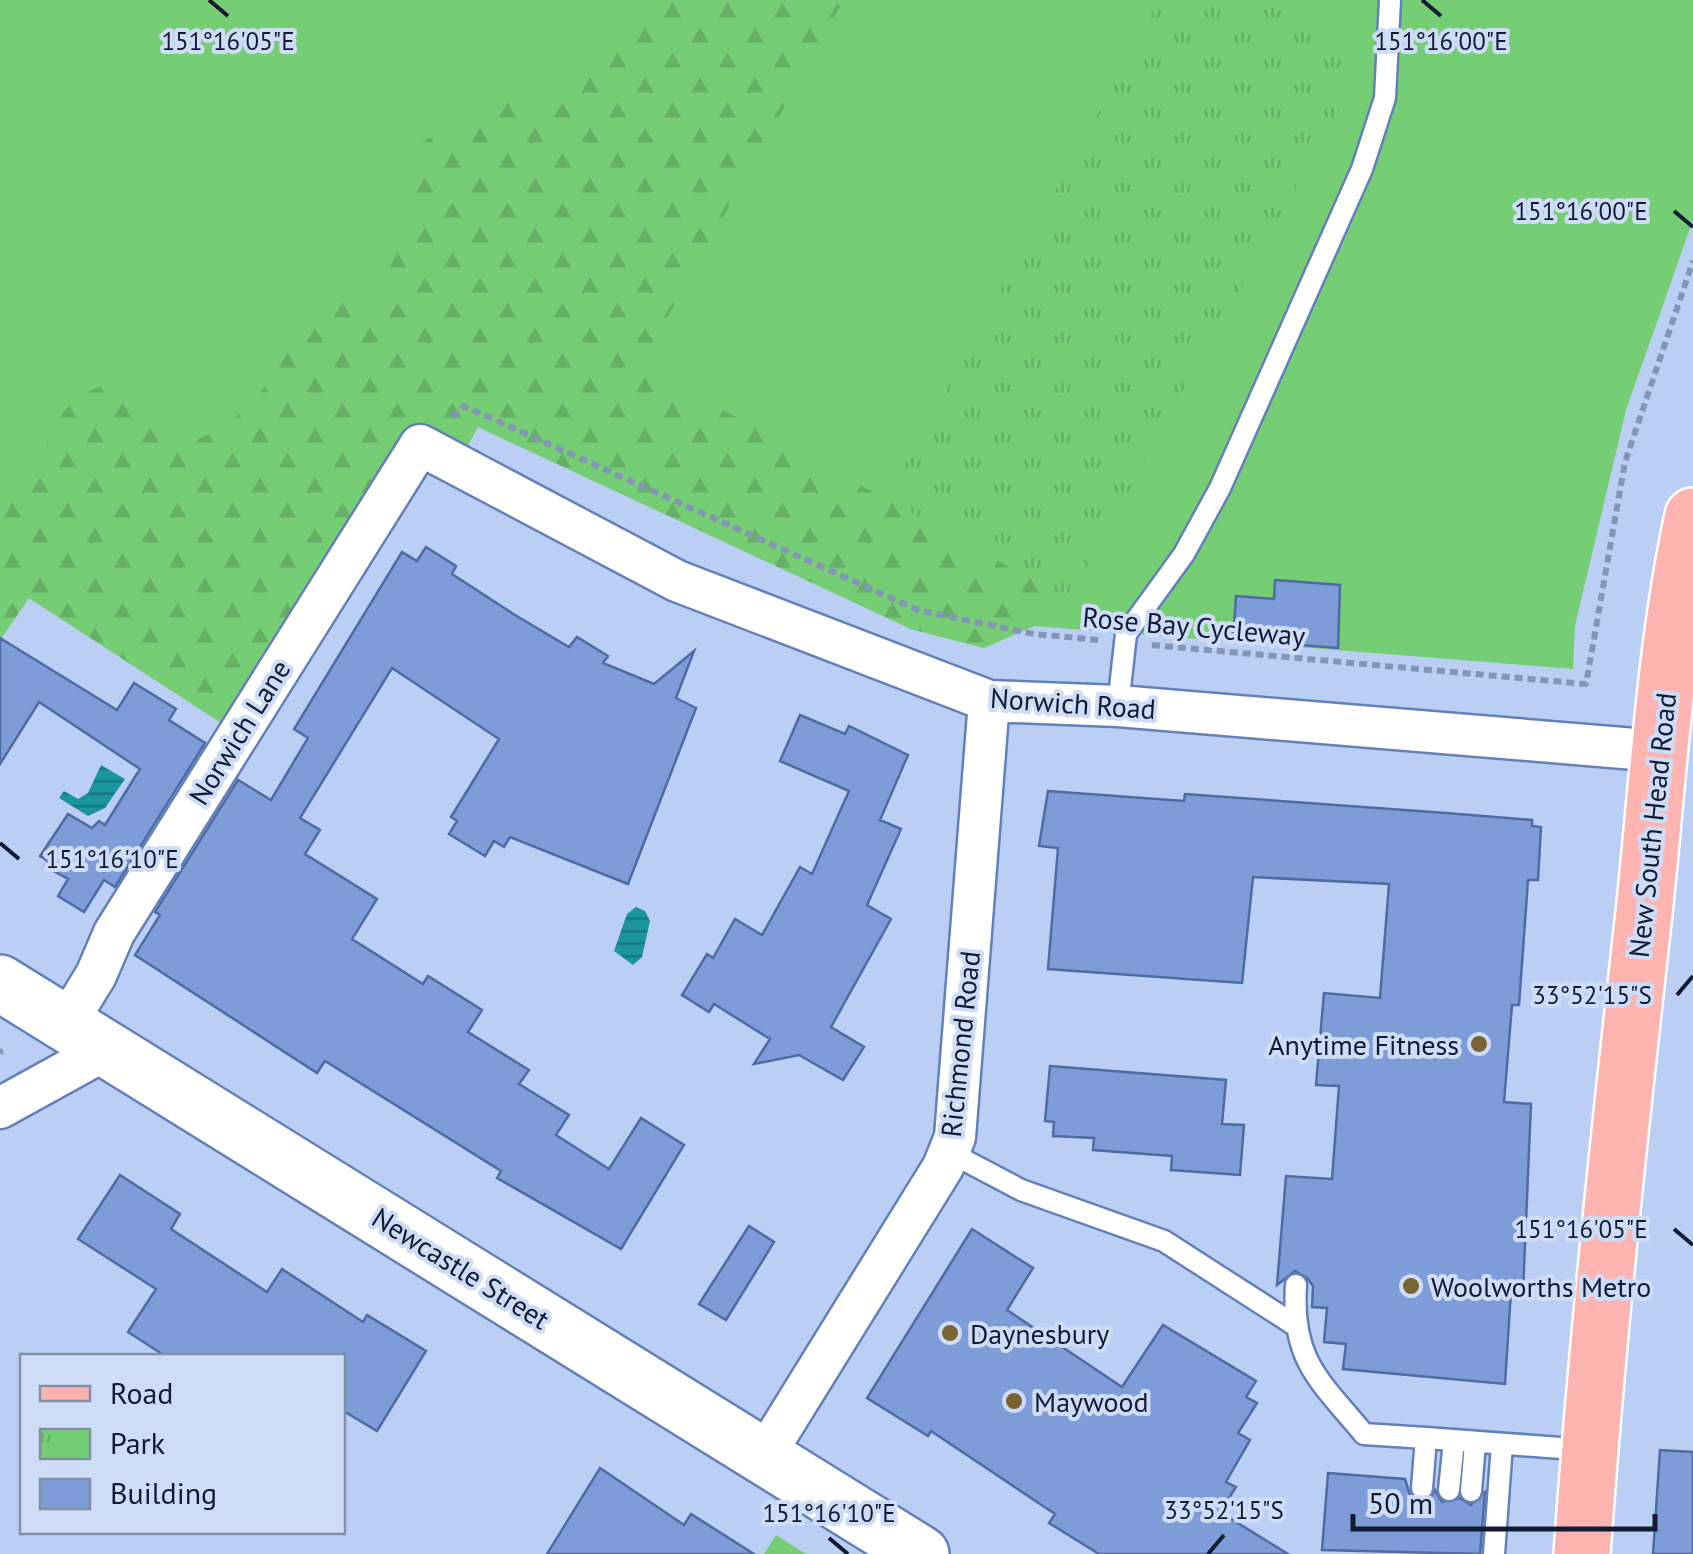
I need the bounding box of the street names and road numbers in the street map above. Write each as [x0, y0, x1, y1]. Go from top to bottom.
street label: Rose Bay Cycleway [1081, 598, 1307, 654]
street label: Norwich Lane [180, 653, 298, 811]
street label: Norwich Road [989, 679, 1157, 727]
street label: New South Head Road [1620, 691, 1684, 959]
street label: Richmond Road [932, 949, 988, 1139]
street label: Newcastle Street [365, 1199, 557, 1338]

